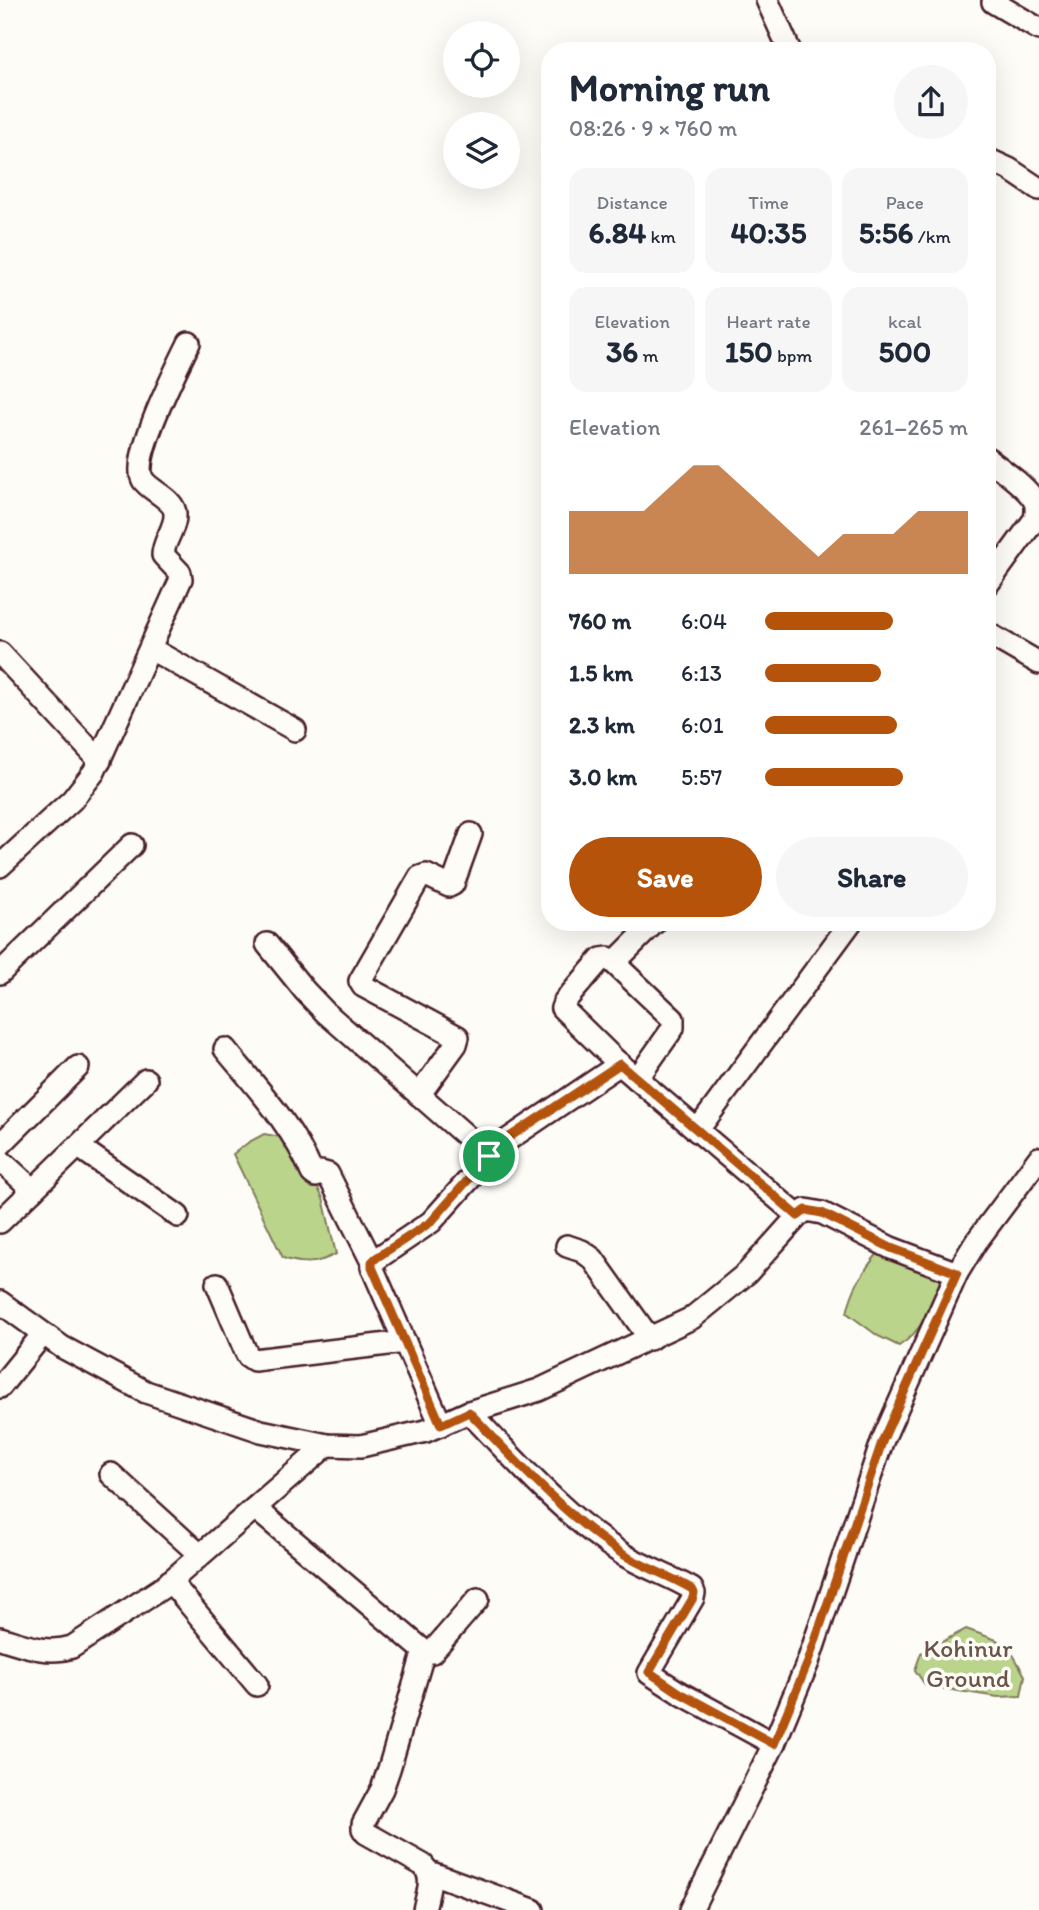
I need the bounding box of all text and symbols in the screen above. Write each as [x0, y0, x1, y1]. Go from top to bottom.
map controls [443, 21, 520, 189]
button: locate [443, 21, 520, 98]
text: Morning run [569, 65, 770, 111]
button: share [894, 65, 968, 139]
button: layers [443, 112, 520, 189]
text: 08:26 · 9 × 760 m [569, 114, 737, 142]
text: Distance [597, 191, 668, 214]
text: Time [748, 191, 789, 214]
text: Pace [886, 191, 924, 214]
text: 6.84 [589, 214, 646, 251]
text: 40:35 [731, 214, 806, 251]
text: 5:56 [859, 214, 913, 251]
text: km [646, 225, 676, 248]
text: /km [913, 225, 951, 248]
text: Elevation [594, 310, 670, 333]
text: Heart rate [726, 310, 811, 333]
text: kcal [888, 310, 922, 333]
text: 36 [606, 333, 638, 370]
text: 150 [725, 333, 773, 370]
text: 500 [878, 333, 931, 370]
text: m [638, 344, 658, 367]
text: bpm [773, 344, 812, 367]
text: Elevation [569, 413, 660, 441]
text: 261–265 m [859, 413, 968, 441]
text: 760 m [569, 607, 631, 635]
text: 6:04 [681, 607, 727, 635]
text: 1.5 km [569, 659, 633, 687]
text: 6:13 [681, 659, 722, 687]
text: 2.3 km [569, 711, 635, 739]
text: 6:01 [681, 711, 724, 739]
text: 3.0 km [569, 763, 637, 791]
text: 5:57 [681, 763, 722, 791]
button: Save [569, 837, 762, 917]
button: Share [776, 837, 968, 917]
pin [459, 1126, 519, 1186]
icon: arrive [470, 1137, 508, 1175]
park label: Kohinur Ground [923, 1632, 1013, 1694]

